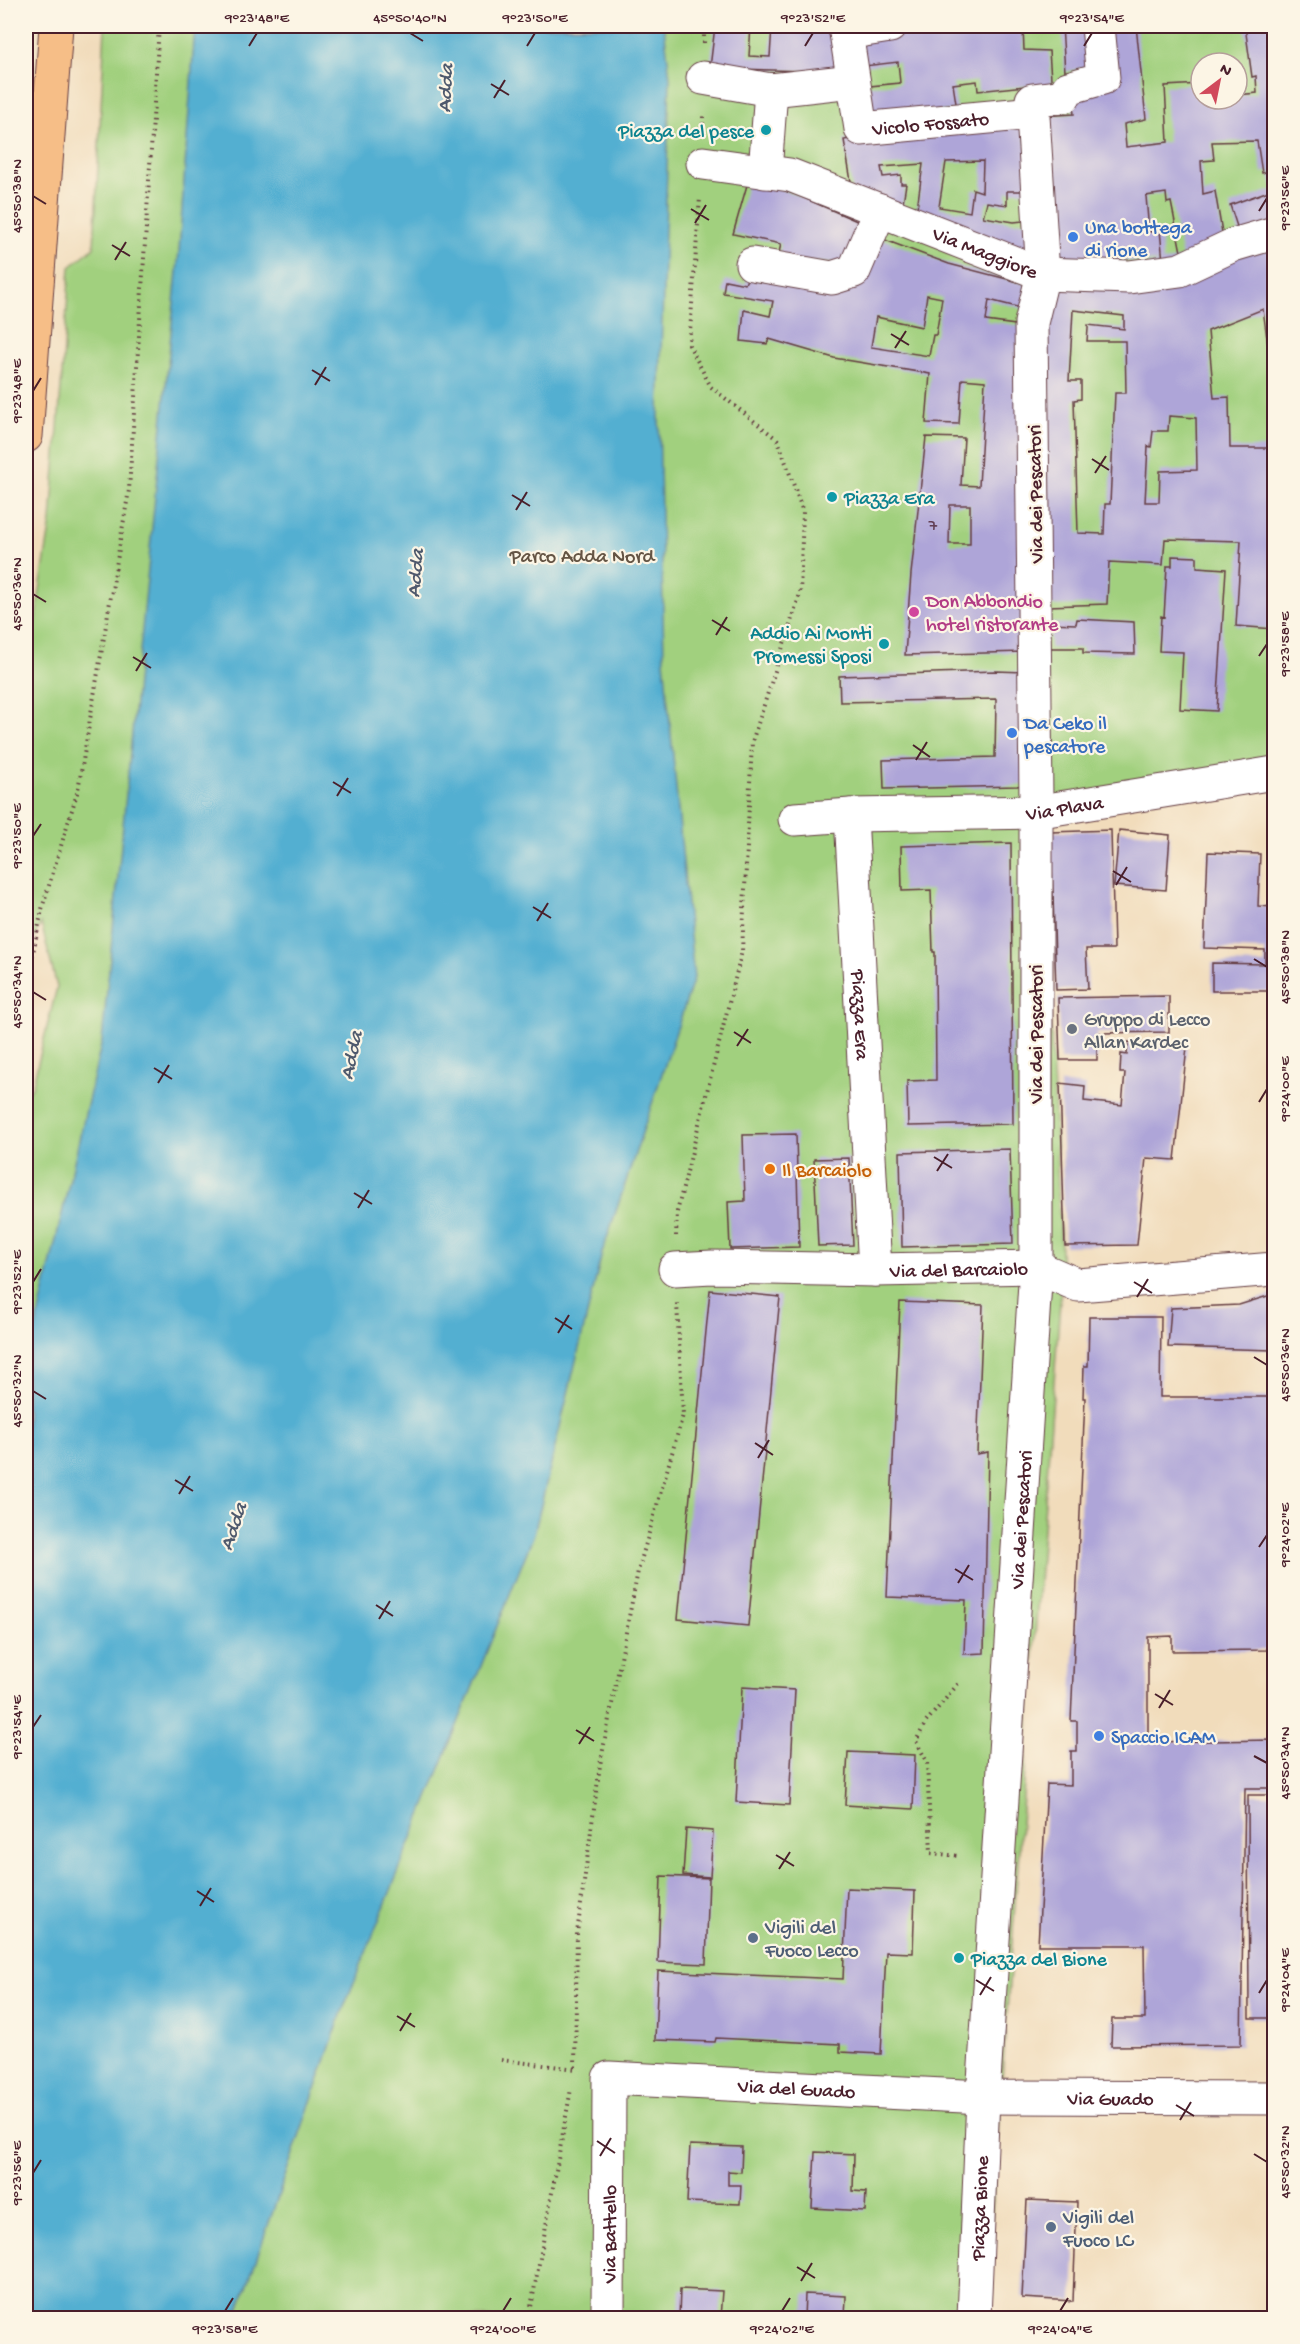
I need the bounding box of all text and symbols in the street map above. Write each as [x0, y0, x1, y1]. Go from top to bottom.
text: 9°23'48"E [224, 10, 290, 28]
text: 45°50'40"N [373, 10, 447, 28]
text: 9°23'50"E [501, 10, 568, 28]
text: 9°23'52"E [780, 10, 846, 28]
text: 9°23'54"E [1059, 10, 1125, 28]
north arrow [1189, 51, 1249, 111]
text: N [1216, 60, 1235, 82]
water label: Adda [434, 62, 461, 113]
street label: Vicolo Fossato [870, 109, 990, 143]
place label: Piazza del pesce [617, 122, 755, 145]
marker: Piazza del pesce [759, 123, 773, 137]
text: 45°50'38"N [9, 159, 27, 233]
text: 9°23'56"E [1277, 165, 1295, 231]
place label: Una bottega di rione [1085, 218, 1193, 264]
street label: Via Maggiore [928, 224, 1041, 286]
marker: Una bottega di rione [1066, 230, 1080, 244]
text: 9°23'48"E [9, 358, 27, 424]
street label: Via dei Pescatori [1025, 424, 1050, 565]
place label: Piazza Era [843, 489, 935, 512]
marker: Piazza Era [825, 490, 839, 504]
house number: 7 [928, 518, 938, 537]
water label: Adda [403, 547, 432, 599]
park label: Parco Adda Nord [509, 547, 656, 570]
text: 45°50'36"N [9, 557, 27, 631]
place label: Don Abbondio hotel ristorante [924, 592, 1059, 638]
marker: Don Abbondio hotel ristorante [907, 605, 921, 619]
text: 9°23'58"E [1277, 611, 1295, 677]
place label: Addio Ai Monti Promessi Sposi [750, 624, 872, 670]
marker: Addio Ai Monti Promessi Sposi [877, 637, 891, 651]
place label: Da Ceko il pescatore [1022, 714, 1107, 760]
marker: Da Ceko il pescatore [1005, 726, 1019, 740]
street label: Via Plava [1025, 793, 1106, 827]
text: 9°23'50"E [9, 803, 27, 870]
text: 45°50'38"N [1277, 930, 1295, 1004]
text: 45°50'34"N [9, 955, 27, 1028]
street label: Via dei Pescatori [1027, 965, 1050, 1105]
street label: Piazza Era [844, 968, 872, 1062]
place label: Gruppo di Lecco Allan Kardec [1084, 1010, 1210, 1056]
marker: Gruppo di Lecco Allan Kardec [1065, 1022, 1079, 1036]
water label: Adda [336, 1028, 371, 1082]
text: 9°24'00"E [1277, 1056, 1295, 1123]
place label: Il Barcaiolo [782, 1161, 872, 1184]
marker: Il Barcaiolo [763, 1162, 777, 1176]
text: 9°23'52"E [9, 1249, 27, 1315]
street label: Via del Barcaiolo [889, 1259, 1028, 1285]
text: 45°50'36"N [1277, 1328, 1295, 1402]
text: 45°50'32"N [9, 1354, 27, 1428]
street label: Via dei Pescatori [1007, 1449, 1039, 1591]
water label: Adda [216, 1499, 255, 1554]
text: 9°24'02"E [1277, 1502, 1295, 1568]
text: 9°23'54"E [9, 1694, 27, 1760]
text: 45°50'34"N [1277, 1726, 1295, 1799]
place label: Spaccio ICAM [1111, 1728, 1216, 1751]
marker: Spaccio ICAM [1092, 1729, 1106, 1743]
place label: Vigili del Fuoco Lecco [764, 1918, 859, 1964]
marker: Vigili del Fuoco Lecco [746, 1931, 760, 1945]
text: 9°24'04"E [1277, 1947, 1295, 2013]
place label: Piazza del Bione [970, 1950, 1108, 1973]
marker: Piazza del Bione [952, 1951, 966, 1965]
street label: Via del Guado [736, 2077, 856, 2106]
street label: Via Guado [1066, 2089, 1154, 2113]
text: 45°50'32"N [1277, 2125, 1295, 2199]
text: 9°23'56"E [9, 2140, 27, 2206]
street label: Piazza Bione [968, 2155, 996, 2262]
street label: Via Battello [600, 2185, 624, 2284]
place label: Vigili del Fuoco LC [1062, 2208, 1134, 2254]
marker: Vigili del Fuoco LC [1044, 2220, 1058, 2234]
text: 9°23'58"E [192, 2321, 258, 2339]
text: 9°24'00"E [469, 2321, 536, 2339]
text: 9°24'02"E [749, 2321, 815, 2339]
text: 9°24'04"E [1027, 2321, 1093, 2339]

